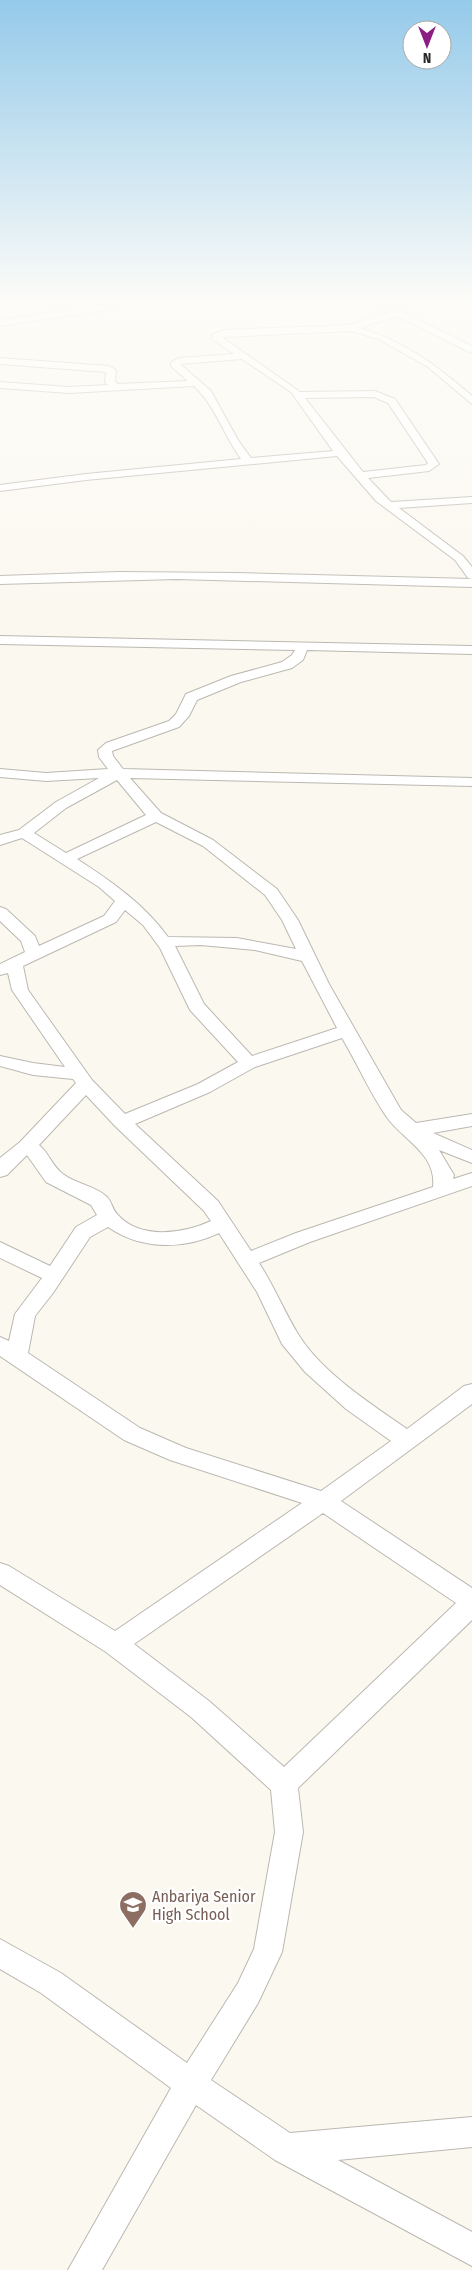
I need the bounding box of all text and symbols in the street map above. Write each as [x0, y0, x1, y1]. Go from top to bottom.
north arrow [402, 20, 452, 70]
text: N [423, 49, 431, 66]
place label: Anbariya Senior High School [152, 1887, 256, 1924]
school or university icon: Anbariya Senior High School [118, 1890, 148, 1929]

